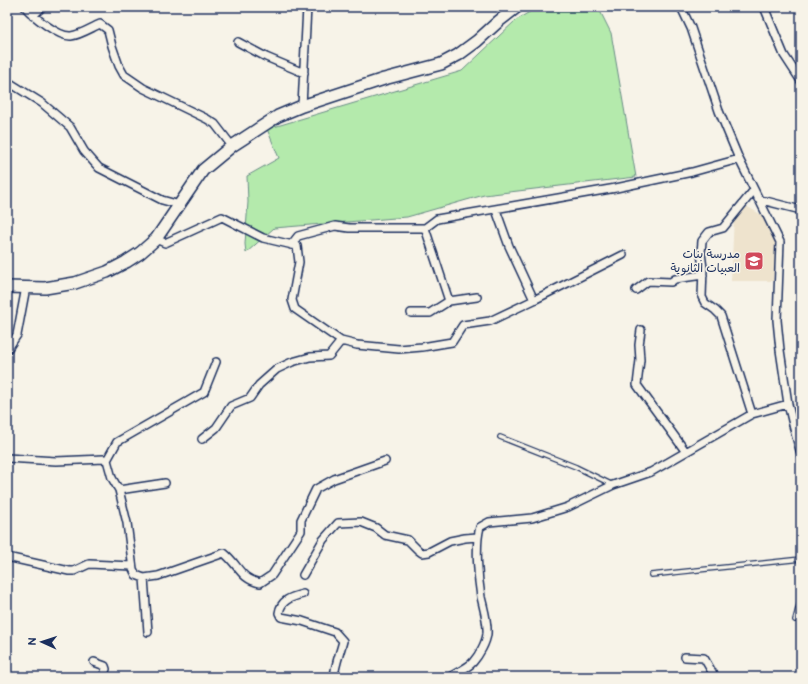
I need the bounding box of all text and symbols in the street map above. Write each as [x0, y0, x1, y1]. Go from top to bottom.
place label: مدرسة بنات العبيات الثانوية [670, 247, 740, 276]
school or university icon: مدرسة بنات العبيات الثانوية [743, 250, 765, 272]
north arrow [22, 622, 62, 662]
text: N [26, 637, 39, 646]

